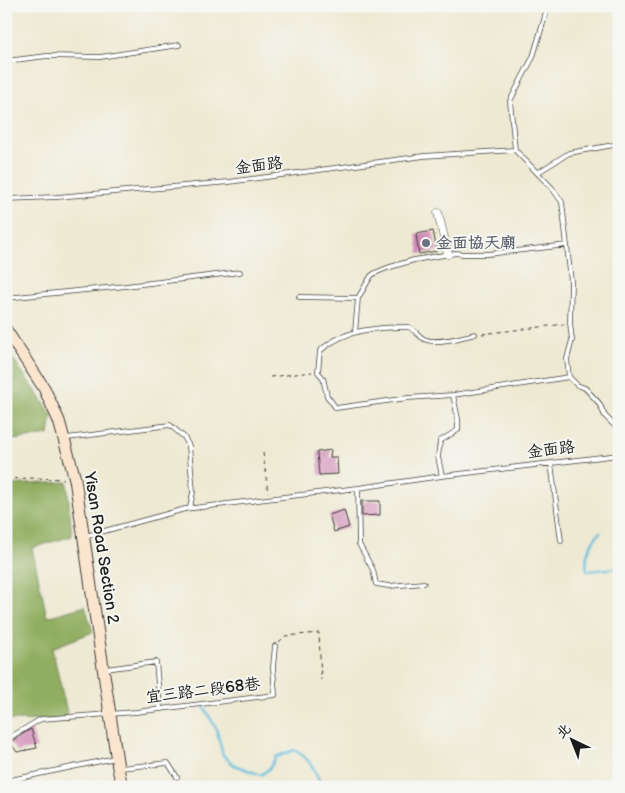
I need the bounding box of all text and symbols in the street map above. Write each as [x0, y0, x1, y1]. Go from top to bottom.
street label: 金面路 [234, 154, 284, 178]
place label: 金面協天廟 [436, 234, 516, 253]
marker: 金面協天廟 [420, 237, 432, 249]
street label: 金面路 [526, 438, 576, 462]
street label: Yisan Road Section 2 [79, 470, 122, 626]
street label: 宜三路二段68巷 [145, 675, 261, 707]
north arrow [548, 716, 598, 766]
text: 北 [553, 720, 574, 742]

